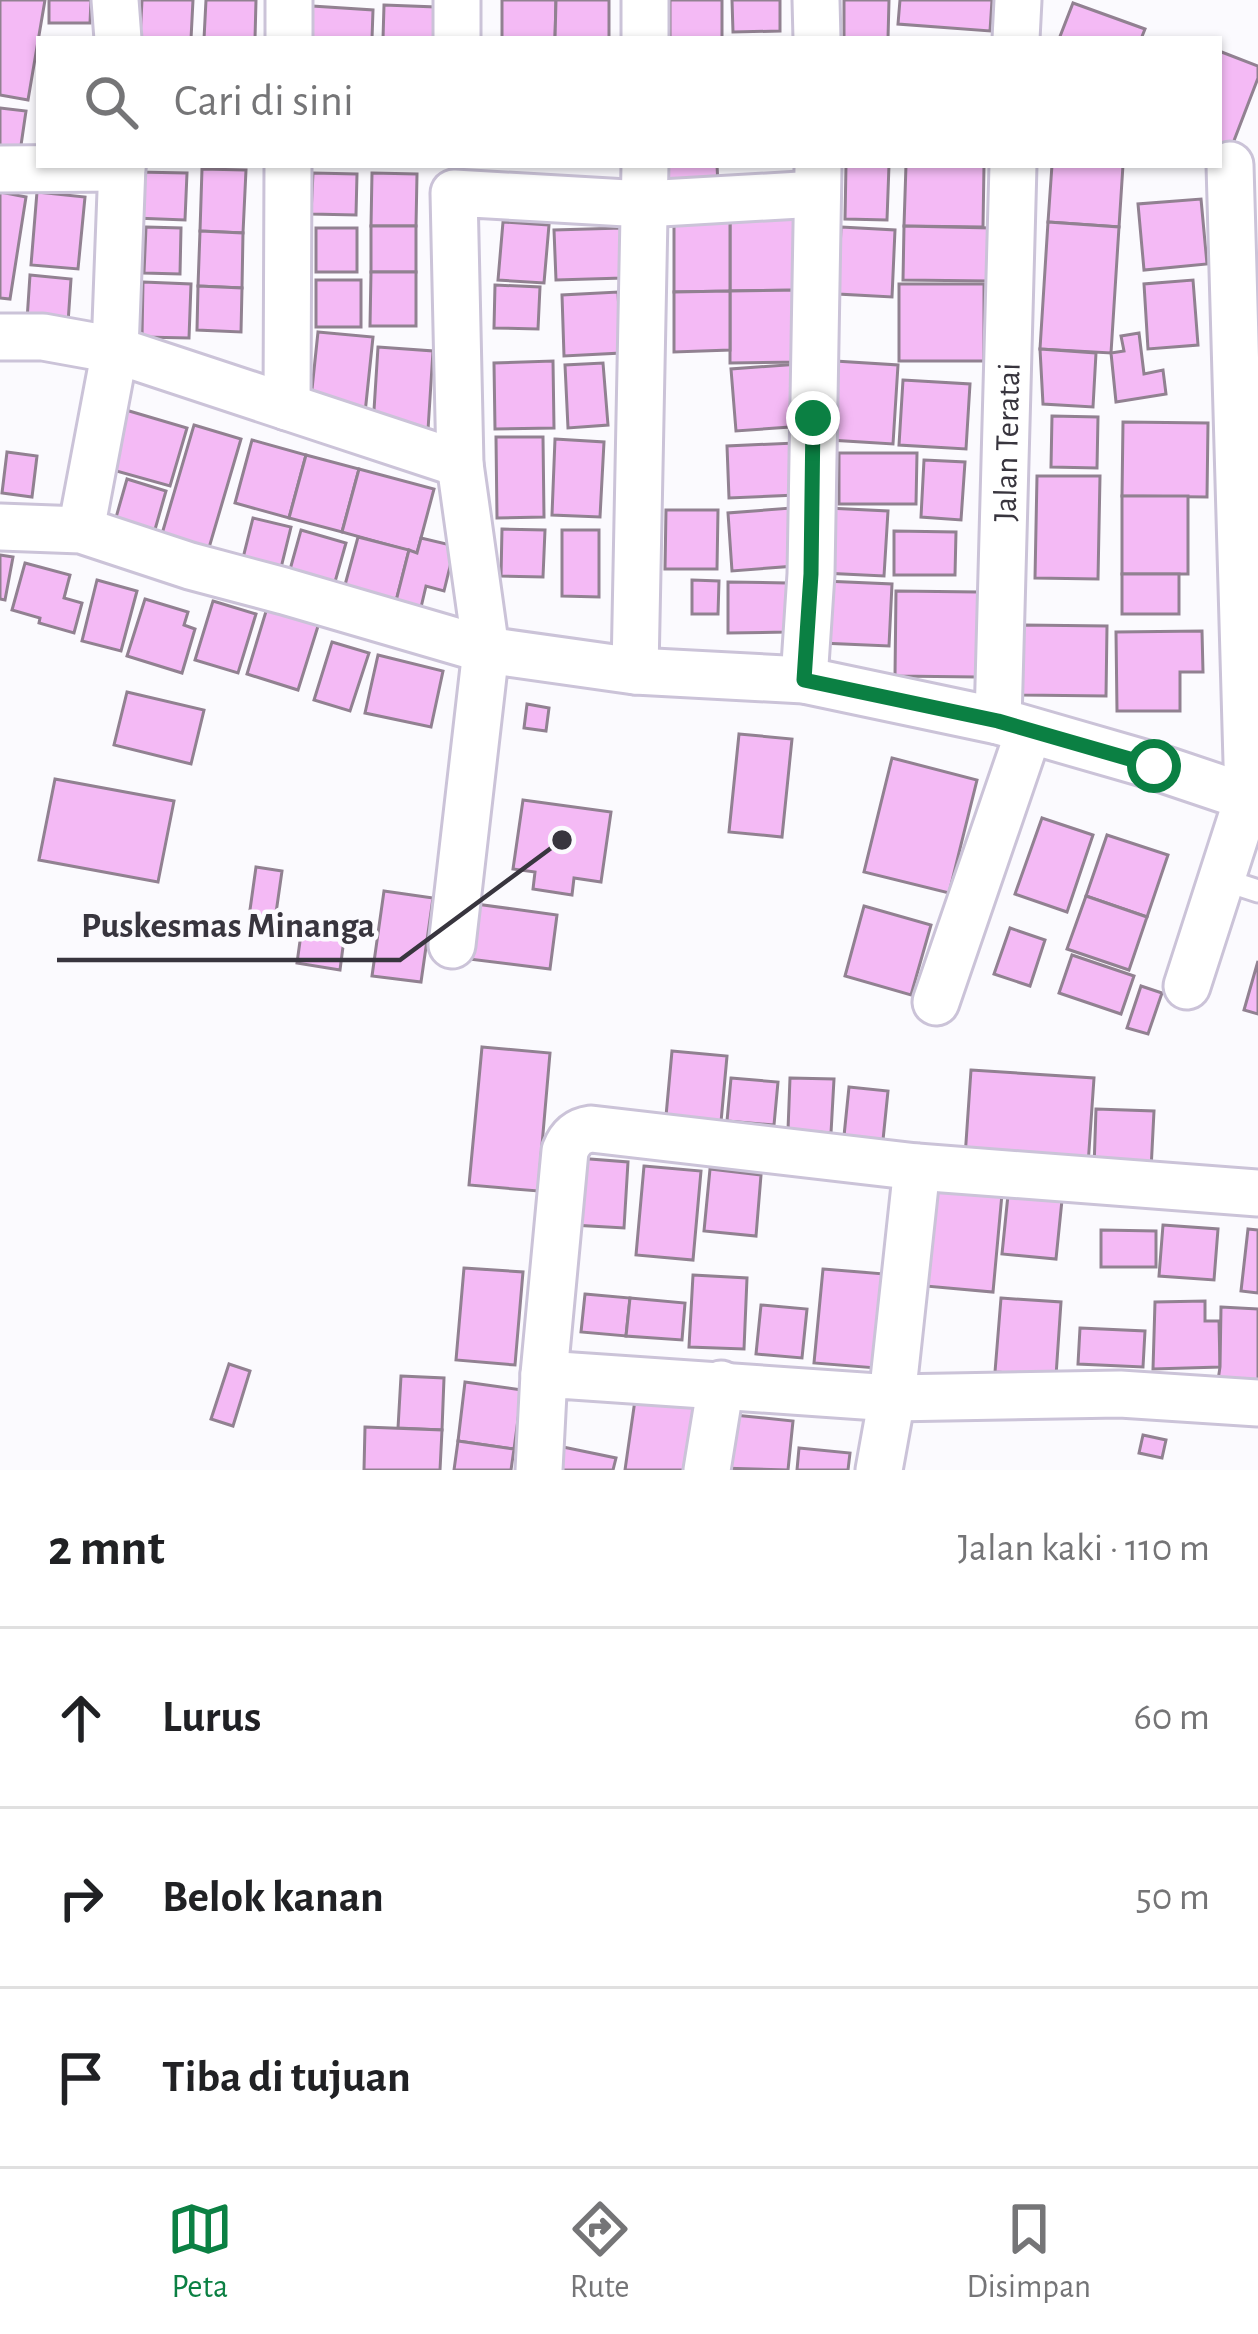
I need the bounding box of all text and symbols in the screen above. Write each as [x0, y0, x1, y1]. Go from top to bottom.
search box [36, 36, 1222, 168]
icon: search [78, 69, 144, 135]
text: Cari di sini [174, 79, 354, 124]
street label: Jalan Teratai [989, 362, 1027, 522]
route end [786, 391, 840, 445]
route start [1127, 739, 1181, 793]
callout: Puskesmas Minanga [57, 888, 400, 960]
text: Puskesmas Minanga [81, 908, 375, 944]
text: 2 mnt [48, 1523, 165, 1574]
text: Jalan kaki · 110 m [958, 1529, 1210, 1568]
icon: ahead [48, 1685, 114, 1751]
text: Lurus [162, 1695, 261, 1740]
text: 60 m [1133, 1698, 1210, 1737]
icon: right [48, 1865, 114, 1931]
text: Belok kanan [162, 1875, 384, 1920]
text: 50 m [1135, 1878, 1210, 1917]
icon: arrive [48, 2045, 114, 2111]
text: Tiba di tujuan [162, 2055, 411, 2100]
tab: Peta [167, 2196, 233, 2308]
tab: Rute [567, 2196, 633, 2308]
tab: Disimpan [966, 2196, 1091, 2308]

